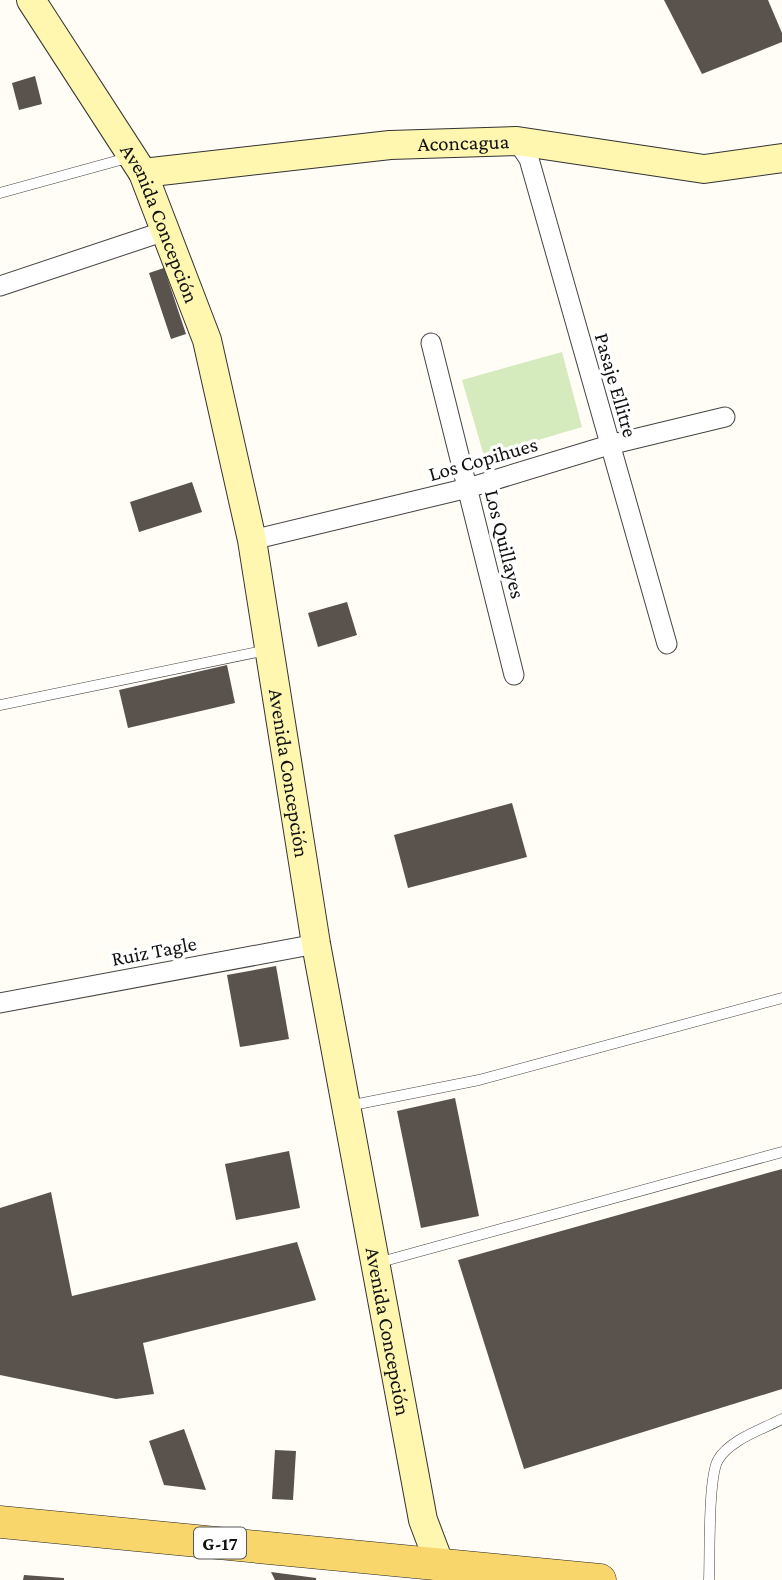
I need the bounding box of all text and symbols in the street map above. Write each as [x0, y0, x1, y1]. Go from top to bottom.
street label: Aconcagua [417, 129, 510, 156]
street label: Avenida Concepción [115, 139, 204, 306]
street label: Pasaje Ellitre [590, 330, 642, 440]
street label: Los Copihues [426, 432, 540, 486]
street label: Los Quillayes [480, 487, 530, 601]
street label: Avenida Concepción [264, 687, 314, 859]
street label: Ruiz Tagle [109, 931, 199, 971]
street label: Avenida Concepción [361, 1245, 415, 1417]
road number: G-17 [194, 1527, 246, 1558]

